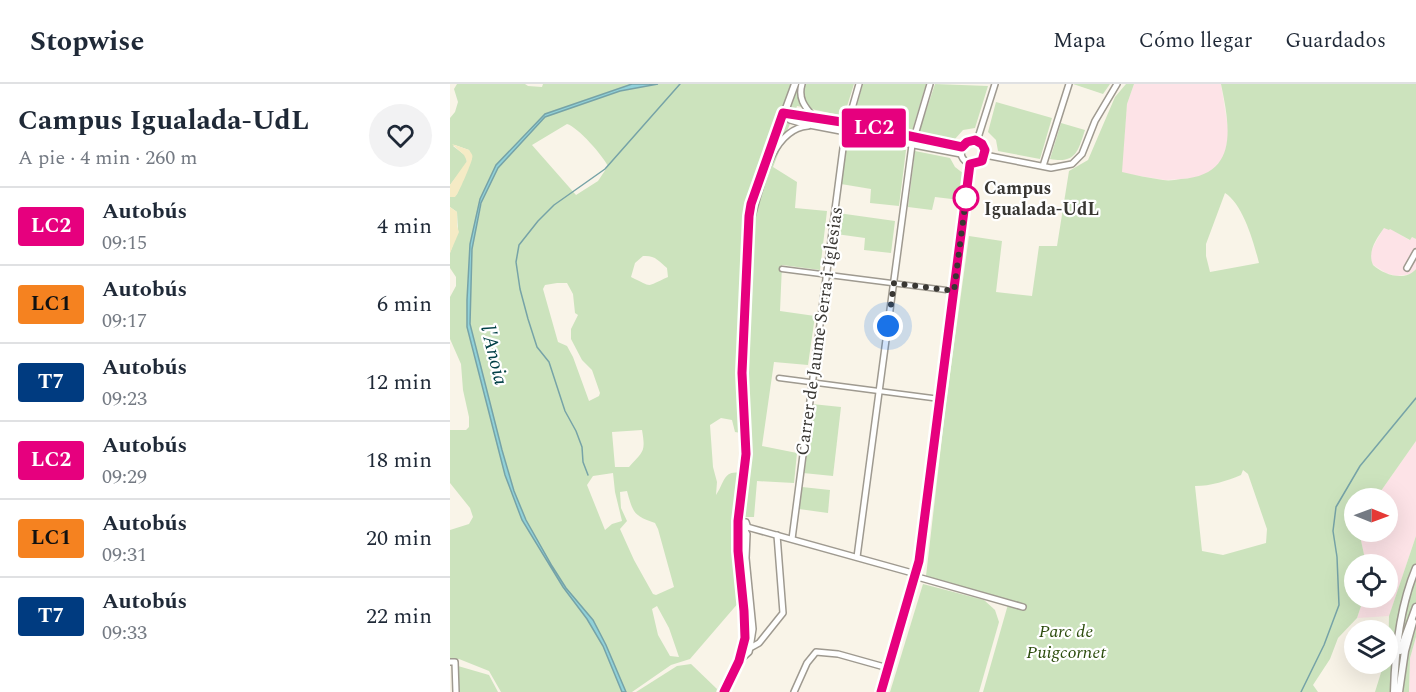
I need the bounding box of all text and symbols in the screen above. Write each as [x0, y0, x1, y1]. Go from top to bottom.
text: Stopwise [30, 20, 144, 63]
text: Mapa [1053, 25, 1106, 57]
text: Cómo llegar [1139, 25, 1252, 57]
text: Guardados [1285, 25, 1386, 57]
text: Campus Igualada-UdL [18, 99, 309, 142]
button: heart [369, 104, 432, 167]
line badge: LC2 [840, 108, 908, 147]
text: LC2 [854, 112, 894, 144]
text: A pie · 4 min · 260 m [18, 143, 197, 173]
place label: Campus Igualada-UdL [984, 175, 1099, 223]
marker: Campus Igualada-UdL [953, 185, 979, 211]
text: Autobús [102, 195, 187, 228]
street label: Carrer de Jaume Serra i Iglesias [789, 205, 850, 457]
text: LC2 [31, 210, 71, 242]
text: 4 min [377, 210, 432, 243]
text: 09:15 [102, 228, 147, 258]
text: Autobús [102, 273, 187, 306]
text: LC1 [31, 288, 71, 320]
text: 6 min [377, 288, 432, 321]
text: 09:17 [102, 306, 147, 336]
your location [873, 311, 903, 341]
water label: l'Anoia [472, 322, 516, 388]
text: Autobús [102, 351, 187, 384]
text: T7 [38, 366, 64, 398]
text: 12 min [366, 366, 432, 399]
text: 09:23 [102, 384, 147, 414]
text: Autobús [102, 429, 187, 462]
text: LC2 [31, 444, 71, 476]
text: 18 min [366, 444, 432, 477]
text: 09:29 [102, 462, 147, 492]
north arrow [1344, 488, 1398, 542]
map controls [1344, 488, 1398, 674]
text: Autobús [102, 507, 187, 540]
text: LC1 [31, 522, 71, 554]
text: 20 min [366, 522, 432, 555]
text: 09:31 [102, 540, 147, 570]
button: locate [1344, 554, 1398, 608]
text: Autobús [102, 585, 187, 618]
text: T7 [38, 600, 64, 632]
text: 22 min [366, 600, 432, 633]
text: 09:33 [102, 618, 147, 648]
park label: Parc de Puigcornet [1026, 618, 1106, 666]
button: layers [1344, 620, 1398, 674]

